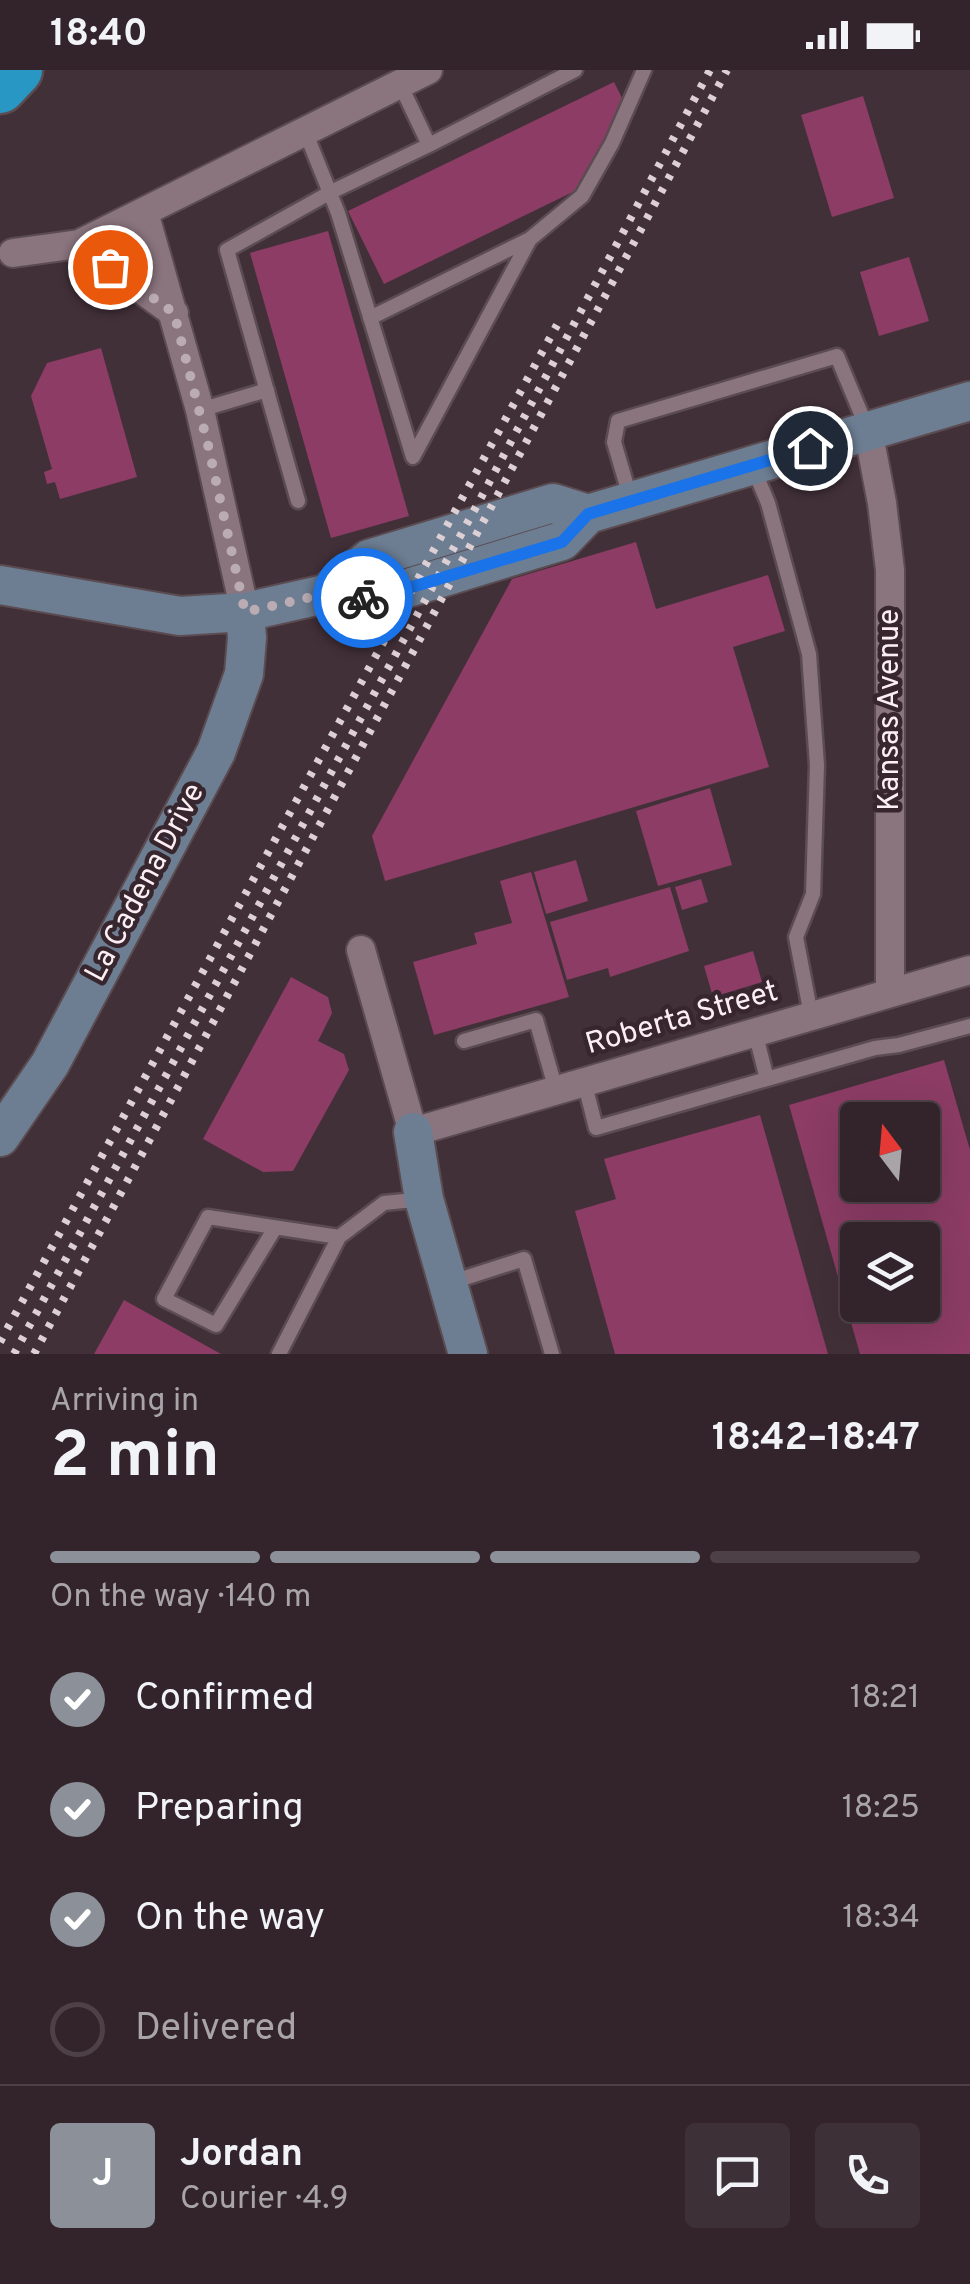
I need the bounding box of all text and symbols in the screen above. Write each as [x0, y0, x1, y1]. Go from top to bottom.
text: 18:40 [50, 11, 148, 60]
pin [68, 225, 153, 310]
icon: bag [83, 240, 138, 295]
pin [768, 406, 853, 491]
icon: home [783, 421, 838, 476]
courier [313, 548, 413, 648]
icon: bike [336, 571, 391, 626]
street label: Kansas Avenue [872, 609, 909, 811]
street label: La Cadena Drive [78, 777, 214, 989]
street label: Roberta Street [582, 974, 782, 1064]
north arrow [840, 1102, 940, 1202]
map controls [840, 1102, 940, 1322]
button: layers [840, 1222, 940, 1322]
text: Arriving in [50, 1382, 199, 1422]
text: 18:42–18:47 [712, 1415, 920, 1464]
text: 2 min [50, 1418, 220, 1500]
text: On the way · 140 m [50, 1578, 311, 1618]
icon: check [50, 1672, 105, 1727]
text: Confirmed [135, 1675, 314, 1724]
text: 18:21 [850, 1679, 920, 1719]
icon: check [50, 1782, 105, 1837]
text: Preparing [135, 1785, 304, 1834]
text: 18:25 [842, 1789, 920, 1829]
icon: check [50, 1892, 105, 1947]
text: On the way [135, 1895, 325, 1944]
text: 18:34 [842, 1899, 920, 1939]
text: Delivered [135, 2005, 297, 2054]
button: chat [685, 2123, 790, 2228]
button: phone [815, 2123, 920, 2228]
text: Jordan [180, 2131, 303, 2180]
text: J [92, 2151, 113, 2200]
text: Courier · 4.9 [180, 2180, 349, 2220]

